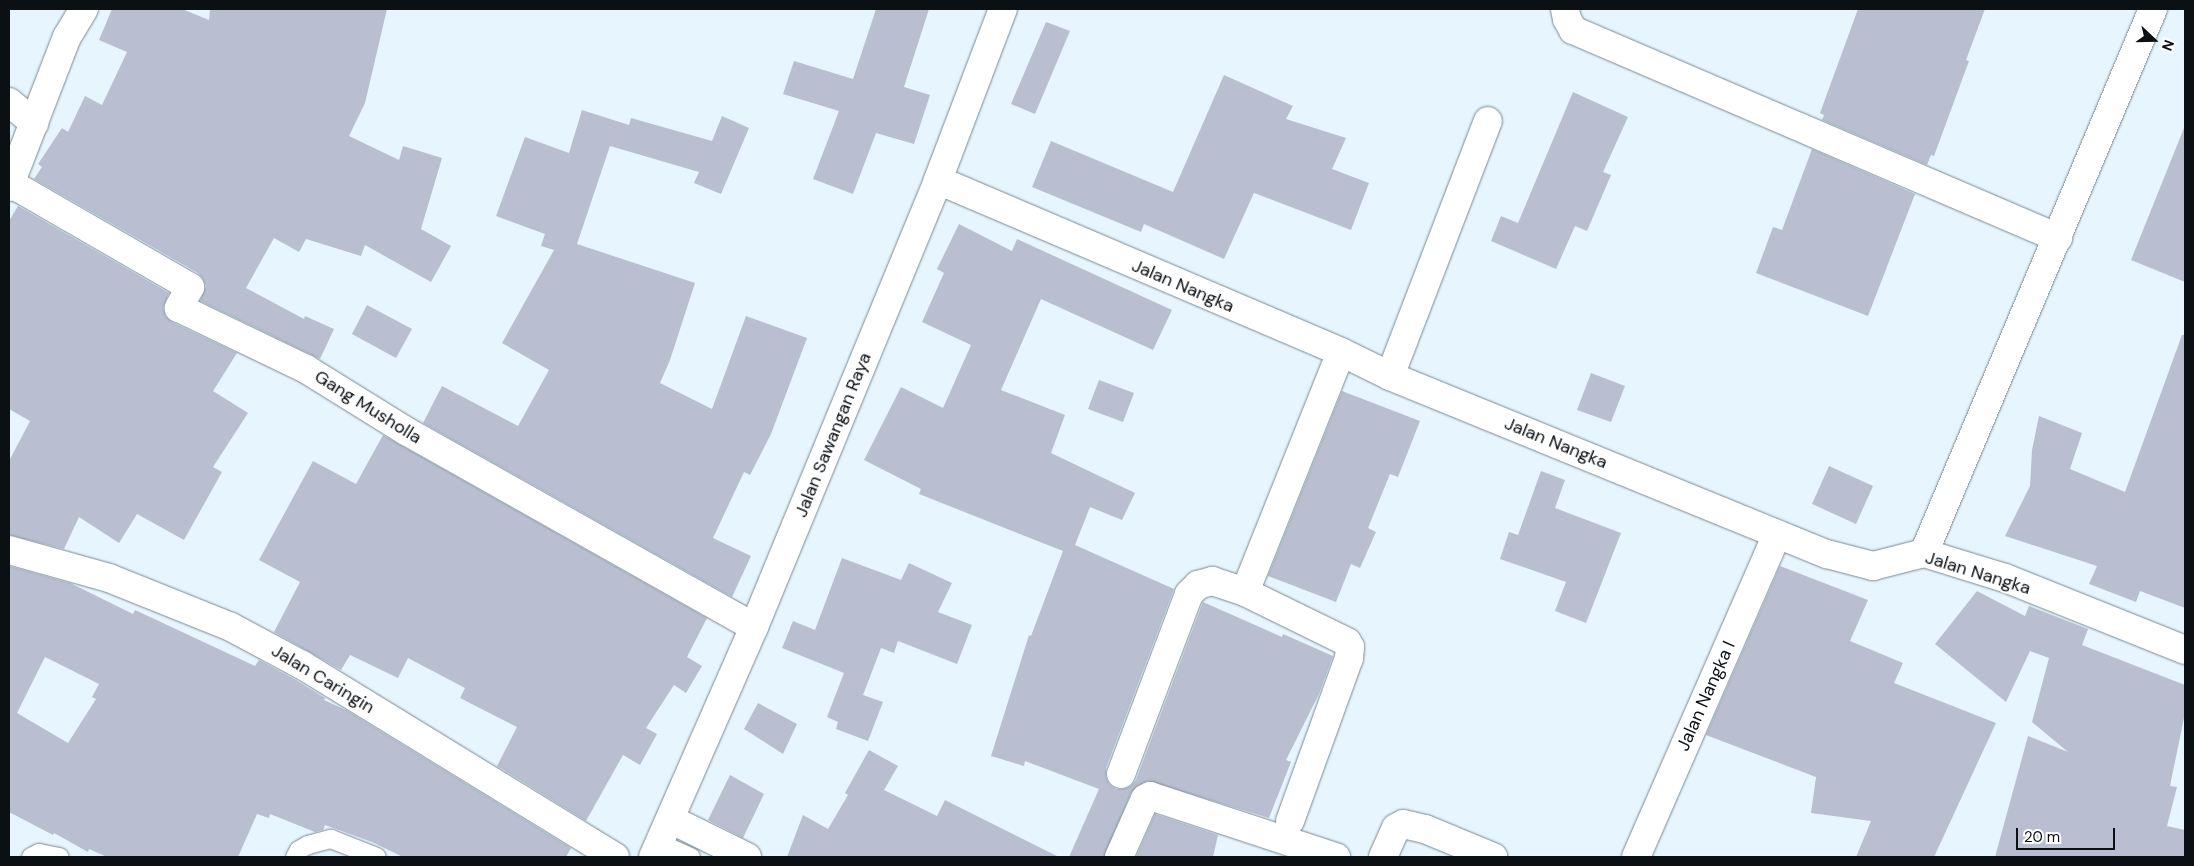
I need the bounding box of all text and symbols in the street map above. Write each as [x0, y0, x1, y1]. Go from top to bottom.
north arrow [2129, 15, 2179, 65]
text: N [2158, 37, 2178, 53]
street label: Jalan Nangka [1129, 255, 1237, 317]
street label: Jalan Sawangan Raya [790, 350, 876, 520]
street label: Gang Musholla [311, 366, 425, 448]
street label: Jalan Nangka [1501, 413, 1611, 473]
street label: Jalan Nangka [1923, 547, 2033, 599]
street label: Jalan Nangka I [1672, 638, 1740, 754]
street label: Jalan Caringin [268, 640, 378, 718]
scale bar [2019, 818, 2118, 850]
text: 20 m [2024, 827, 2060, 847]

